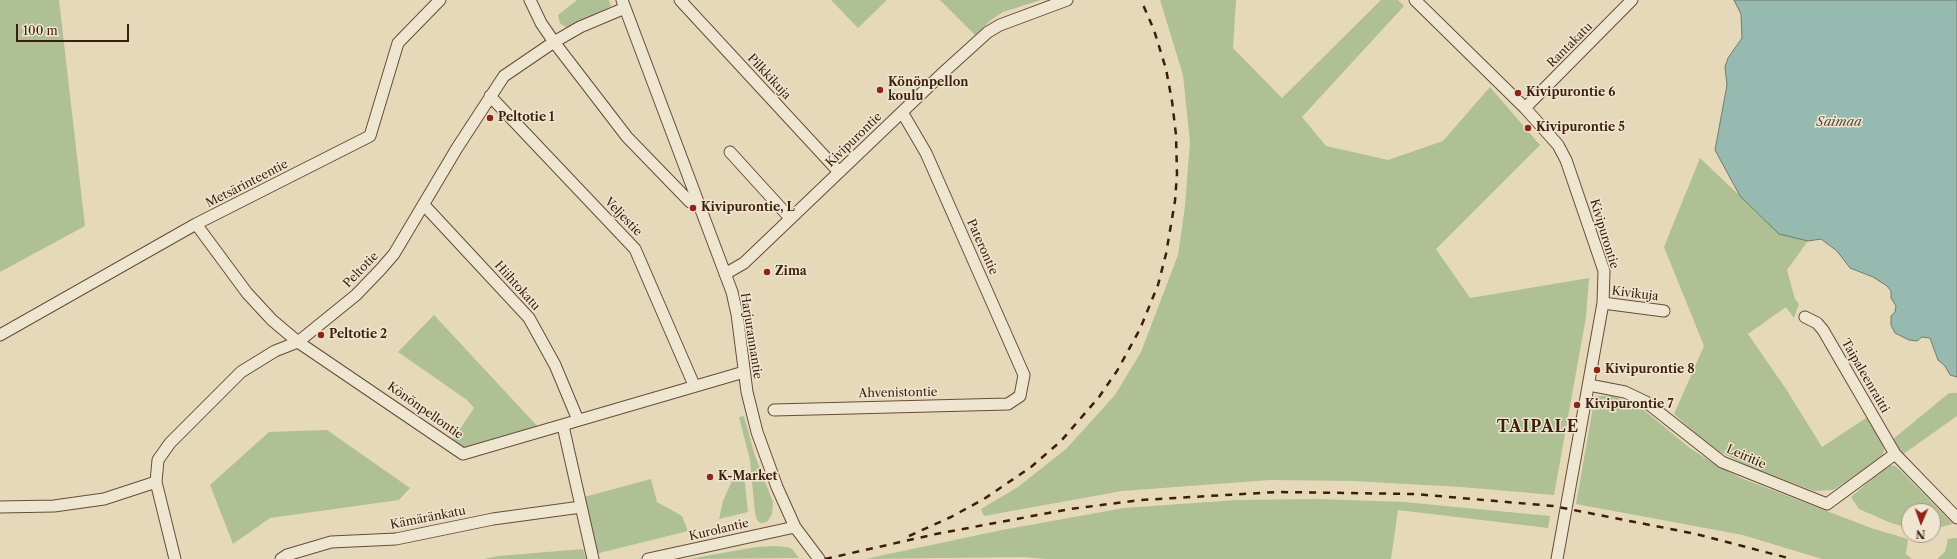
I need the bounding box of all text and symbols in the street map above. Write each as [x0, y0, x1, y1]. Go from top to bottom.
scale bar [18, 16, 131, 42]
street label: Rantakatu [1544, 19, 1596, 71]
text: 100 m [23, 23, 58, 38]
street label: Pilkkikuja [744, 51, 794, 103]
place label: Könönpellon koulu [888, 76, 969, 104]
marker: Könönpellon koulu [875, 85, 885, 95]
place label: Kivipurontie 6 [1526, 86, 1615, 100]
marker: Kivipurontie 6 [1513, 88, 1523, 98]
street label: Kivipurontie [823, 110, 885, 170]
place label: Peltotie 1 [498, 111, 554, 125]
marker: Peltotie 1 [485, 113, 495, 123]
water label: Saimaa [1816, 114, 1862, 130]
place label: Kivipurontie 5 [1536, 121, 1625, 135]
marker: Kivipurontie 5 [1523, 123, 1533, 133]
street label: Metsärinteentie [203, 157, 291, 211]
street label: Veljestie [601, 195, 645, 239]
street label: Kivipurontie [1587, 197, 1621, 271]
place label: Kivipurontie, L [701, 201, 795, 215]
marker: Kivipurontie, L [688, 203, 698, 213]
street label: Paterontie [963, 217, 1001, 277]
street label: Peltotie [340, 249, 382, 291]
street label: Hiihtokatu [491, 258, 543, 314]
place label: Zima [775, 265, 807, 279]
marker: Zima [762, 267, 772, 277]
street label: Kivikuja [1611, 284, 1659, 304]
street label: Harjurannantie [737, 292, 765, 380]
place label: Peltotie 2 [329, 328, 387, 342]
marker: Peltotie 2 [316, 330, 326, 340]
street label: Taipaleenraitti [1838, 336, 1892, 416]
place label: Kivipurontie 8 [1605, 363, 1695, 377]
marker: Kivipurontie 8 [1592, 365, 1602, 375]
street label: Könönpellontie [384, 379, 466, 443]
street label: Ahvenistontie [858, 385, 938, 401]
place label: Kivipurontie 7 [1585, 398, 1673, 412]
marker: Kivipurontie 7 [1572, 400, 1582, 410]
district label: TAIPALE [1497, 417, 1579, 437]
street label: Leiritie [1724, 442, 1768, 472]
place label: K-Market [718, 470, 777, 484]
marker: K-Market [705, 472, 715, 482]
north arrow [1901, 503, 1941, 543]
street label: Kämäränkatu [389, 504, 467, 532]
street label: Kurolantie [688, 516, 750, 544]
text: N [1916, 527, 1926, 541]

